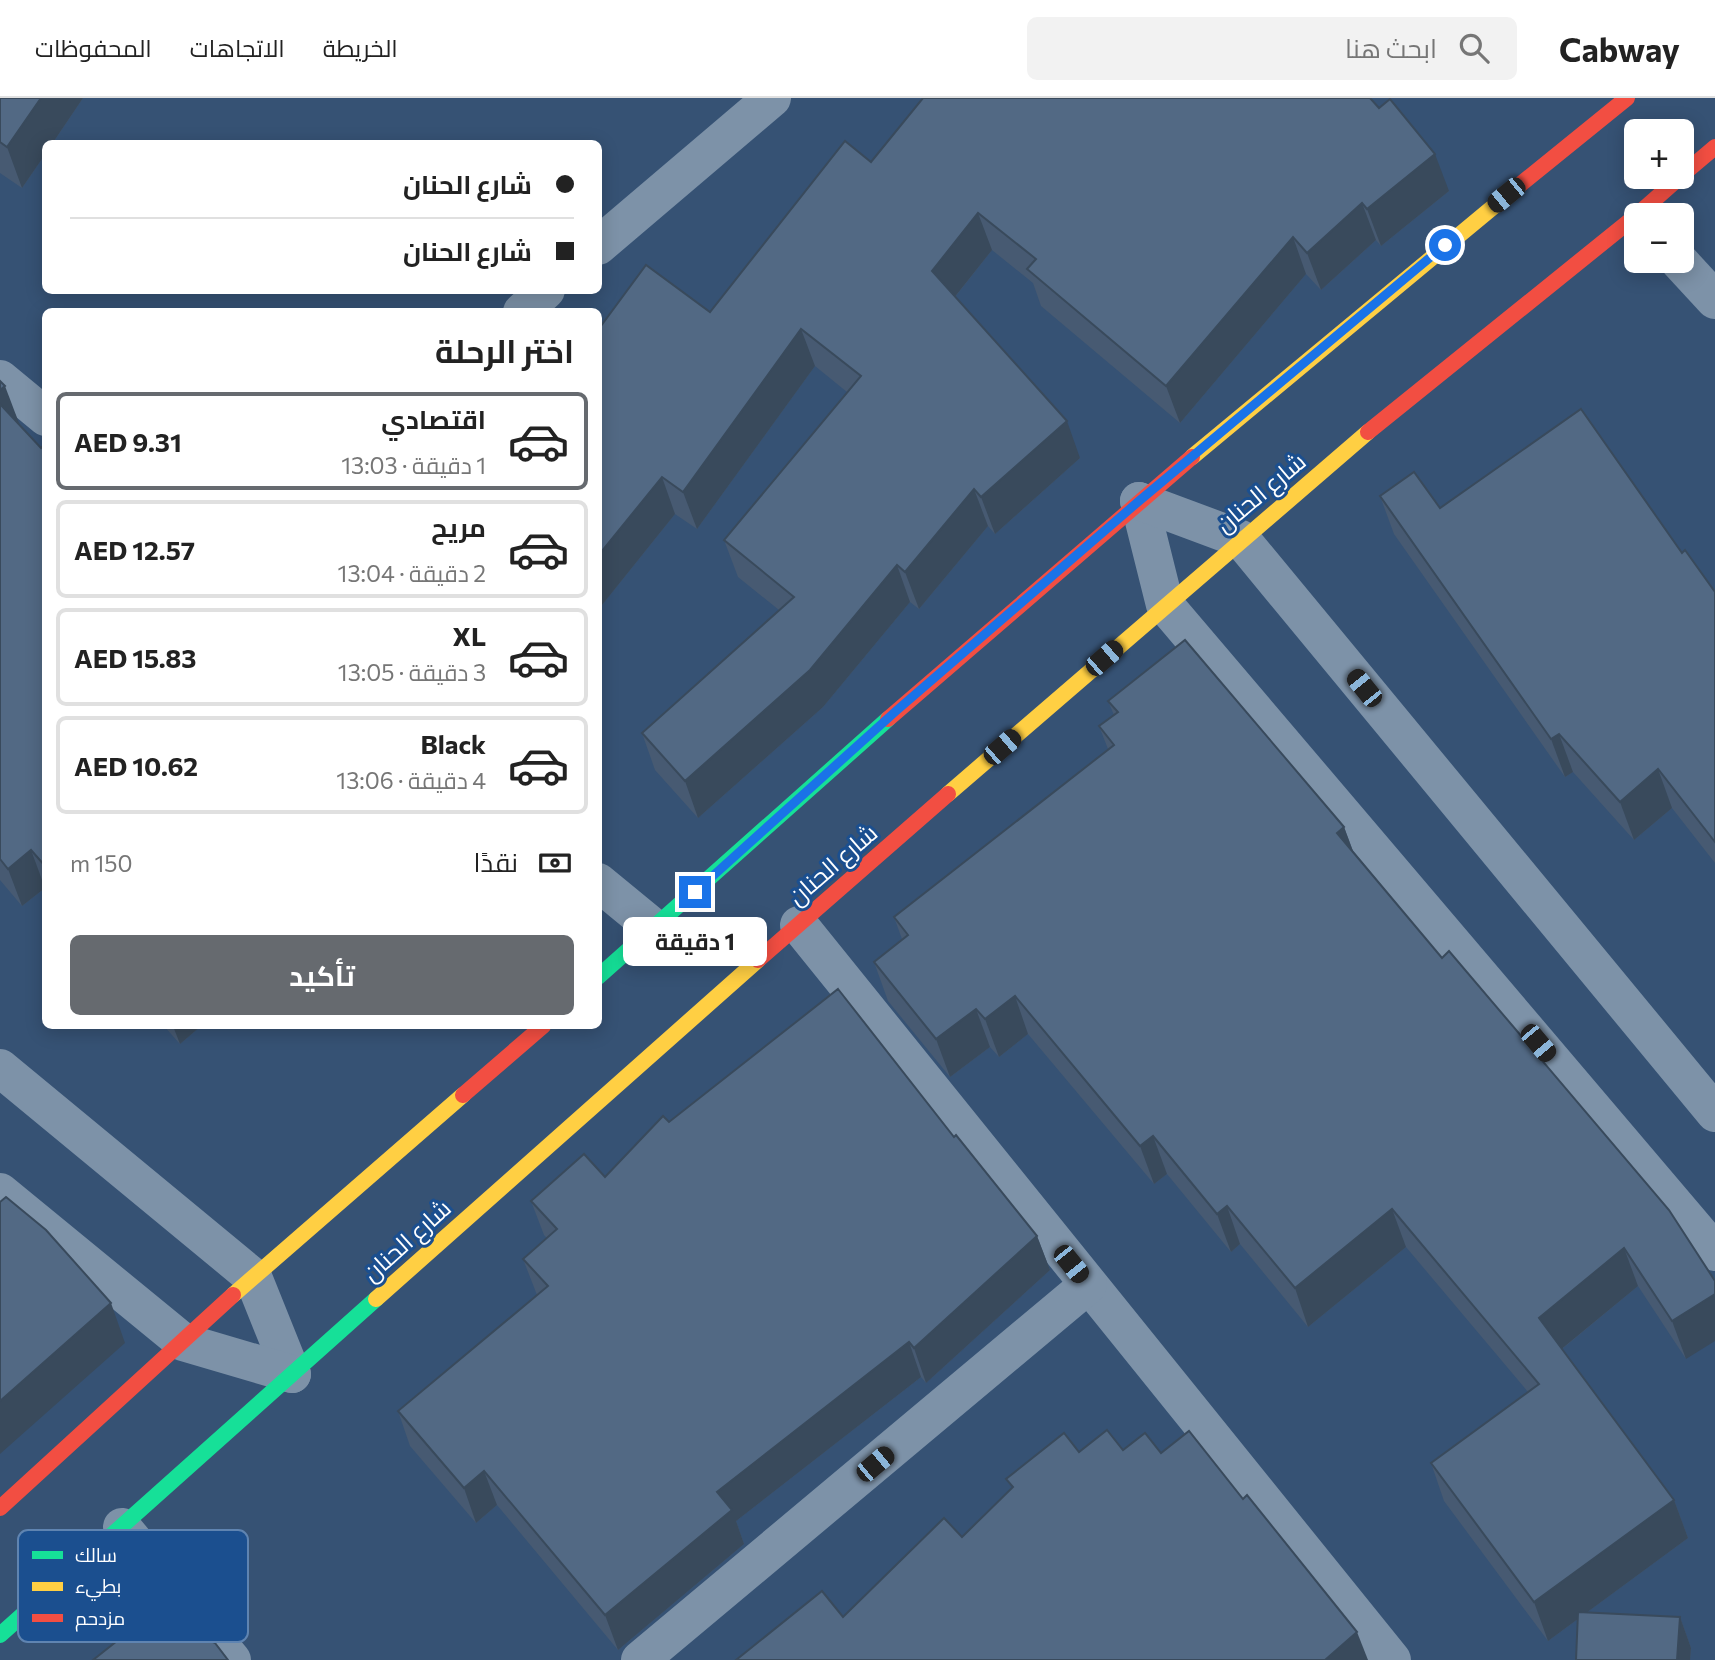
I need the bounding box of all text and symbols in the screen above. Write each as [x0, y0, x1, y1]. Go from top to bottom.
search box [1027, 17, 1517, 80]
text: Cabway [1559, 28, 1680, 69]
icon: search [1455, 29, 1493, 67]
text: ابحث هنا [1345, 32, 1437, 63]
text: المحفوظات [35, 33, 152, 62]
text: الاتجاهات [190, 33, 285, 62]
text: الخريطة [323, 33, 398, 62]
map controls [1624, 119, 1694, 273]
button: + [1624, 119, 1694, 189]
text: شارع الحنان [403, 168, 532, 199]
car [1484, 174, 1529, 216]
button: − [1624, 203, 1694, 273]
route start [1429, 229, 1461, 261]
text: شارع الحنان [403, 235, 532, 266]
text: اختر الرحلة [435, 330, 574, 370]
text: اقتصادي [381, 403, 486, 434]
icon: car [507, 410, 570, 473]
text: AED 9.31 [74, 426, 182, 457]
street label: شارع الحنان [1209, 446, 1313, 540]
text: 1 دقيقة · 13:03 [341, 451, 486, 479]
text: مريح [431, 511, 486, 542]
icon: car [507, 518, 570, 581]
text: AED 12.57 [74, 534, 195, 565]
text: 2 دقيقة · 13:04 [338, 559, 486, 587]
text: XL [452, 620, 486, 651]
icon: car [507, 626, 570, 689]
car [1082, 636, 1127, 680]
text: AED 15.83 [74, 642, 196, 673]
text: 3 دقيقة · 13:05 [338, 658, 486, 686]
car [1343, 665, 1386, 711]
car [980, 725, 1025, 769]
text: Black [420, 728, 486, 759]
icon: car [507, 734, 570, 797]
text: AED 10.62 [74, 750, 198, 781]
text: 4 دقيقة · 13:06 [336, 766, 486, 794]
street label: شارع الحنان [781, 817, 885, 913]
icon: cash [536, 844, 574, 882]
text: نقدًا [474, 846, 518, 877]
text: 150 m [70, 849, 133, 877]
route end [679, 876, 711, 908]
callout: 1 دقيقة [623, 916, 767, 966]
text: 1 دقيقة [655, 927, 735, 955]
button: تأكيد [70, 935, 574, 1015]
car [1517, 1020, 1560, 1066]
street label: شارع الحنان [356, 1193, 458, 1289]
car [1050, 1241, 1093, 1287]
car [853, 1442, 898, 1486]
legend [18, 1530, 248, 1642]
text: سالك [75, 1543, 117, 1566]
text: بطيء [75, 1574, 121, 1601]
text: مزدحم [75, 1606, 125, 1632]

